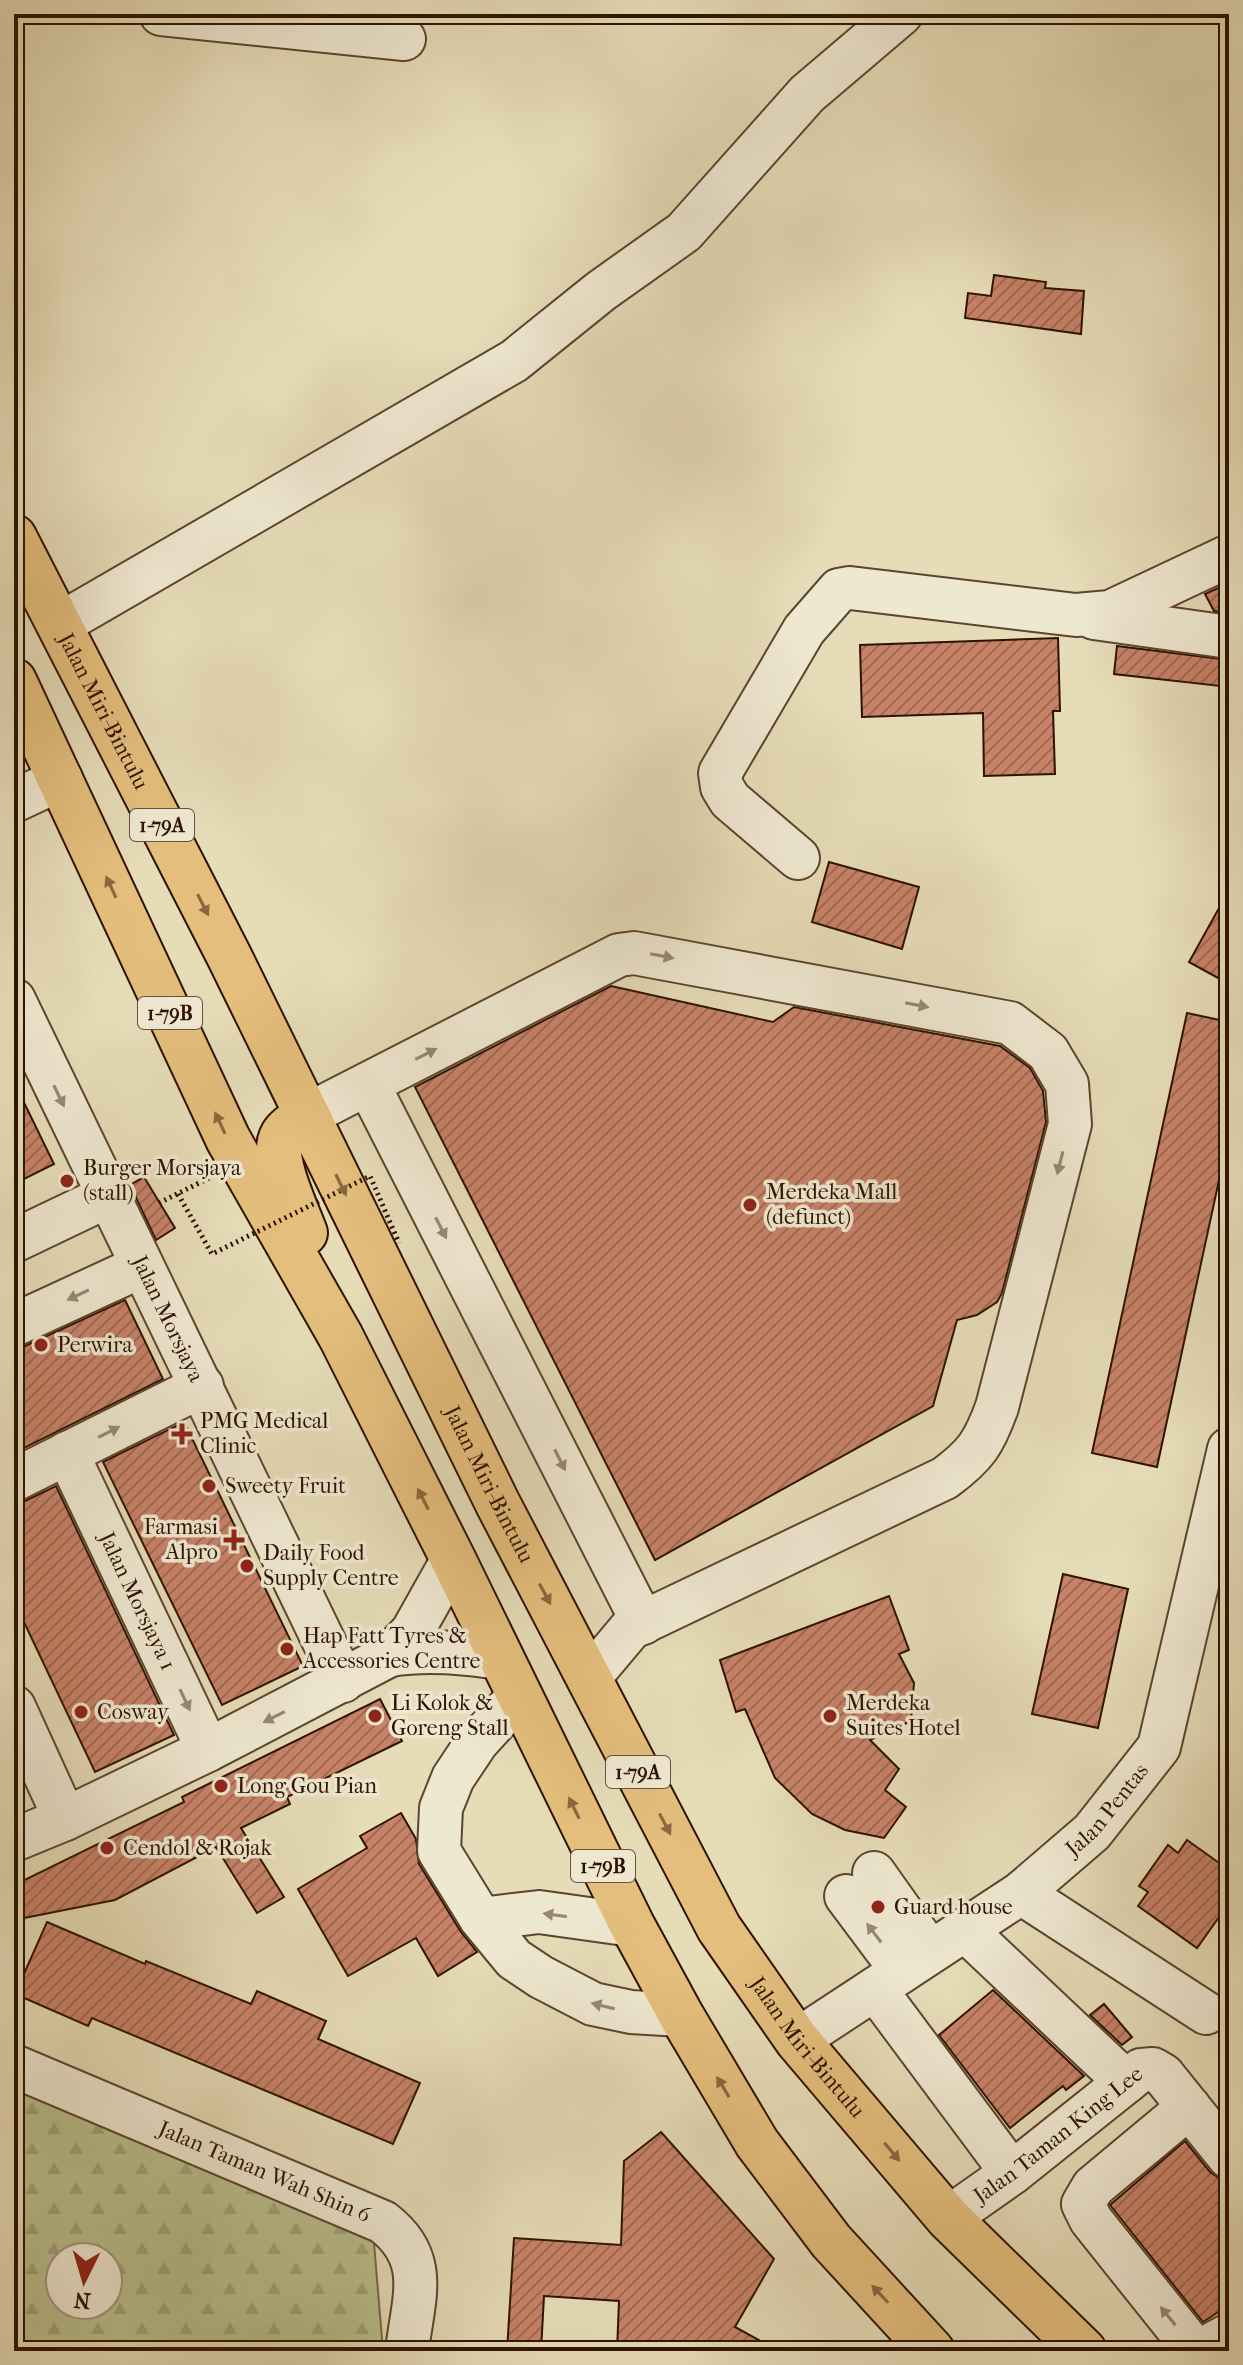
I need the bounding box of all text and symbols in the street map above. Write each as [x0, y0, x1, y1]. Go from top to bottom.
street label: Jalan Miri-Bintulu [52, 627, 155, 794]
road number: 1-79A [130, 809, 194, 841]
one-way arrow [105, 876, 118, 899]
one-way arrow [196, 894, 210, 917]
one-way arrow [649, 951, 674, 963]
road number: 1-79B [138, 997, 202, 1029]
one-way arrow [905, 999, 930, 1012]
one-way arrow [415, 1047, 437, 1061]
one-way arrow [52, 1084, 66, 1108]
one-way arrow [214, 1112, 227, 1135]
one-way arrow [1053, 1150, 1065, 1175]
place label: Burger Morsjaya (stall) [83, 1155, 242, 1206]
marker: Burger Morsjaya (stall) [58, 1172, 76, 1190]
one-way arrow [334, 1174, 348, 1197]
place label: Merdeka Mall (defunct) [766, 1179, 897, 1230]
marker: Merdeka Mall (defunct) [741, 1196, 759, 1214]
one-way arrow [435, 1217, 448, 1240]
street label: Jalan Morsjaya [126, 1250, 210, 1387]
one-way arrow [66, 1289, 90, 1302]
place label: Perwira [57, 1332, 133, 1358]
marker: Perwira [32, 1336, 50, 1354]
street label: Jalan Miri-Bintulu [438, 1400, 540, 1568]
place label: PMG Medical Clinic [200, 1408, 328, 1459]
marker: PMG Medical Clinic [171, 1423, 193, 1445]
one-way arrow [97, 1425, 120, 1439]
one-way arrow [552, 1449, 566, 1471]
place label: Sweety Fruit [225, 1473, 346, 1499]
marker: Sweety Fruit [200, 1477, 218, 1495]
one-way arrow [417, 1488, 430, 1511]
place label: Farmasi Alpro [144, 1514, 218, 1565]
street label: Jalan Morsjaya 1 [93, 1526, 181, 1674]
marker: Farmasi Alpro [225, 1531, 243, 1549]
place label: Daily Food Supply Centre [263, 1540, 399, 1591]
marker: Daily Food Supply Centre [238, 1557, 256, 1575]
one-way arrow [538, 1582, 551, 1605]
place label: Hap Fatt Tyres & Accessories Centre [302, 1623, 481, 1674]
marker: Hap Fatt Tyres & Accessories Centre [278, 1640, 296, 1658]
one-way arrow [178, 1689, 191, 1712]
place label: Li Kolok & Goreng Stall [391, 1690, 509, 1741]
place label: Merdeka Suites Hotel [846, 1690, 961, 1741]
place label: Cosway [97, 1699, 170, 1725]
marker: Cosway [72, 1703, 90, 1721]
marker: Li Kolok & Goreng Stall [366, 1707, 384, 1725]
marker: Merdeka Suites Hotel [821, 1707, 839, 1725]
one-way arrow [262, 1710, 285, 1723]
road number: 1-79A [606, 1756, 670, 1788]
street label: Jalan Pentas [1059, 1758, 1154, 1863]
place label: Long Gou Pian [237, 1773, 377, 1799]
marker: Long Gou Pian [212, 1777, 230, 1795]
one-way arrow [568, 1797, 581, 1820]
one-way arrow [657, 1813, 671, 1835]
place label: Cendol & Rojak [123, 1835, 272, 1861]
marker: Cendol & Rojak [98, 1839, 116, 1857]
road number: 1-79B [571, 1850, 635, 1882]
place label: Guard house [894, 1894, 1013, 1920]
marker: Guard house [869, 1898, 887, 1916]
one-way arrow [542, 1908, 567, 1921]
one-way arrow [867, 1923, 883, 1944]
street label: Jalan Miri-Bintulu [743, 1970, 871, 2124]
one-way arrow [591, 1999, 616, 2012]
street label: Jalan Taman King Lee [967, 2061, 1148, 2210]
one-way arrow [717, 2076, 731, 2098]
street label: Jalan Taman Wah Shin 6 [153, 2115, 375, 2228]
one-way arrow [882, 2142, 900, 2161]
north arrow [44, 2241, 124, 2321]
one-way arrow [871, 2284, 889, 2303]
text: N [73, 2286, 92, 2314]
one-way arrow [1160, 2306, 1177, 2327]

